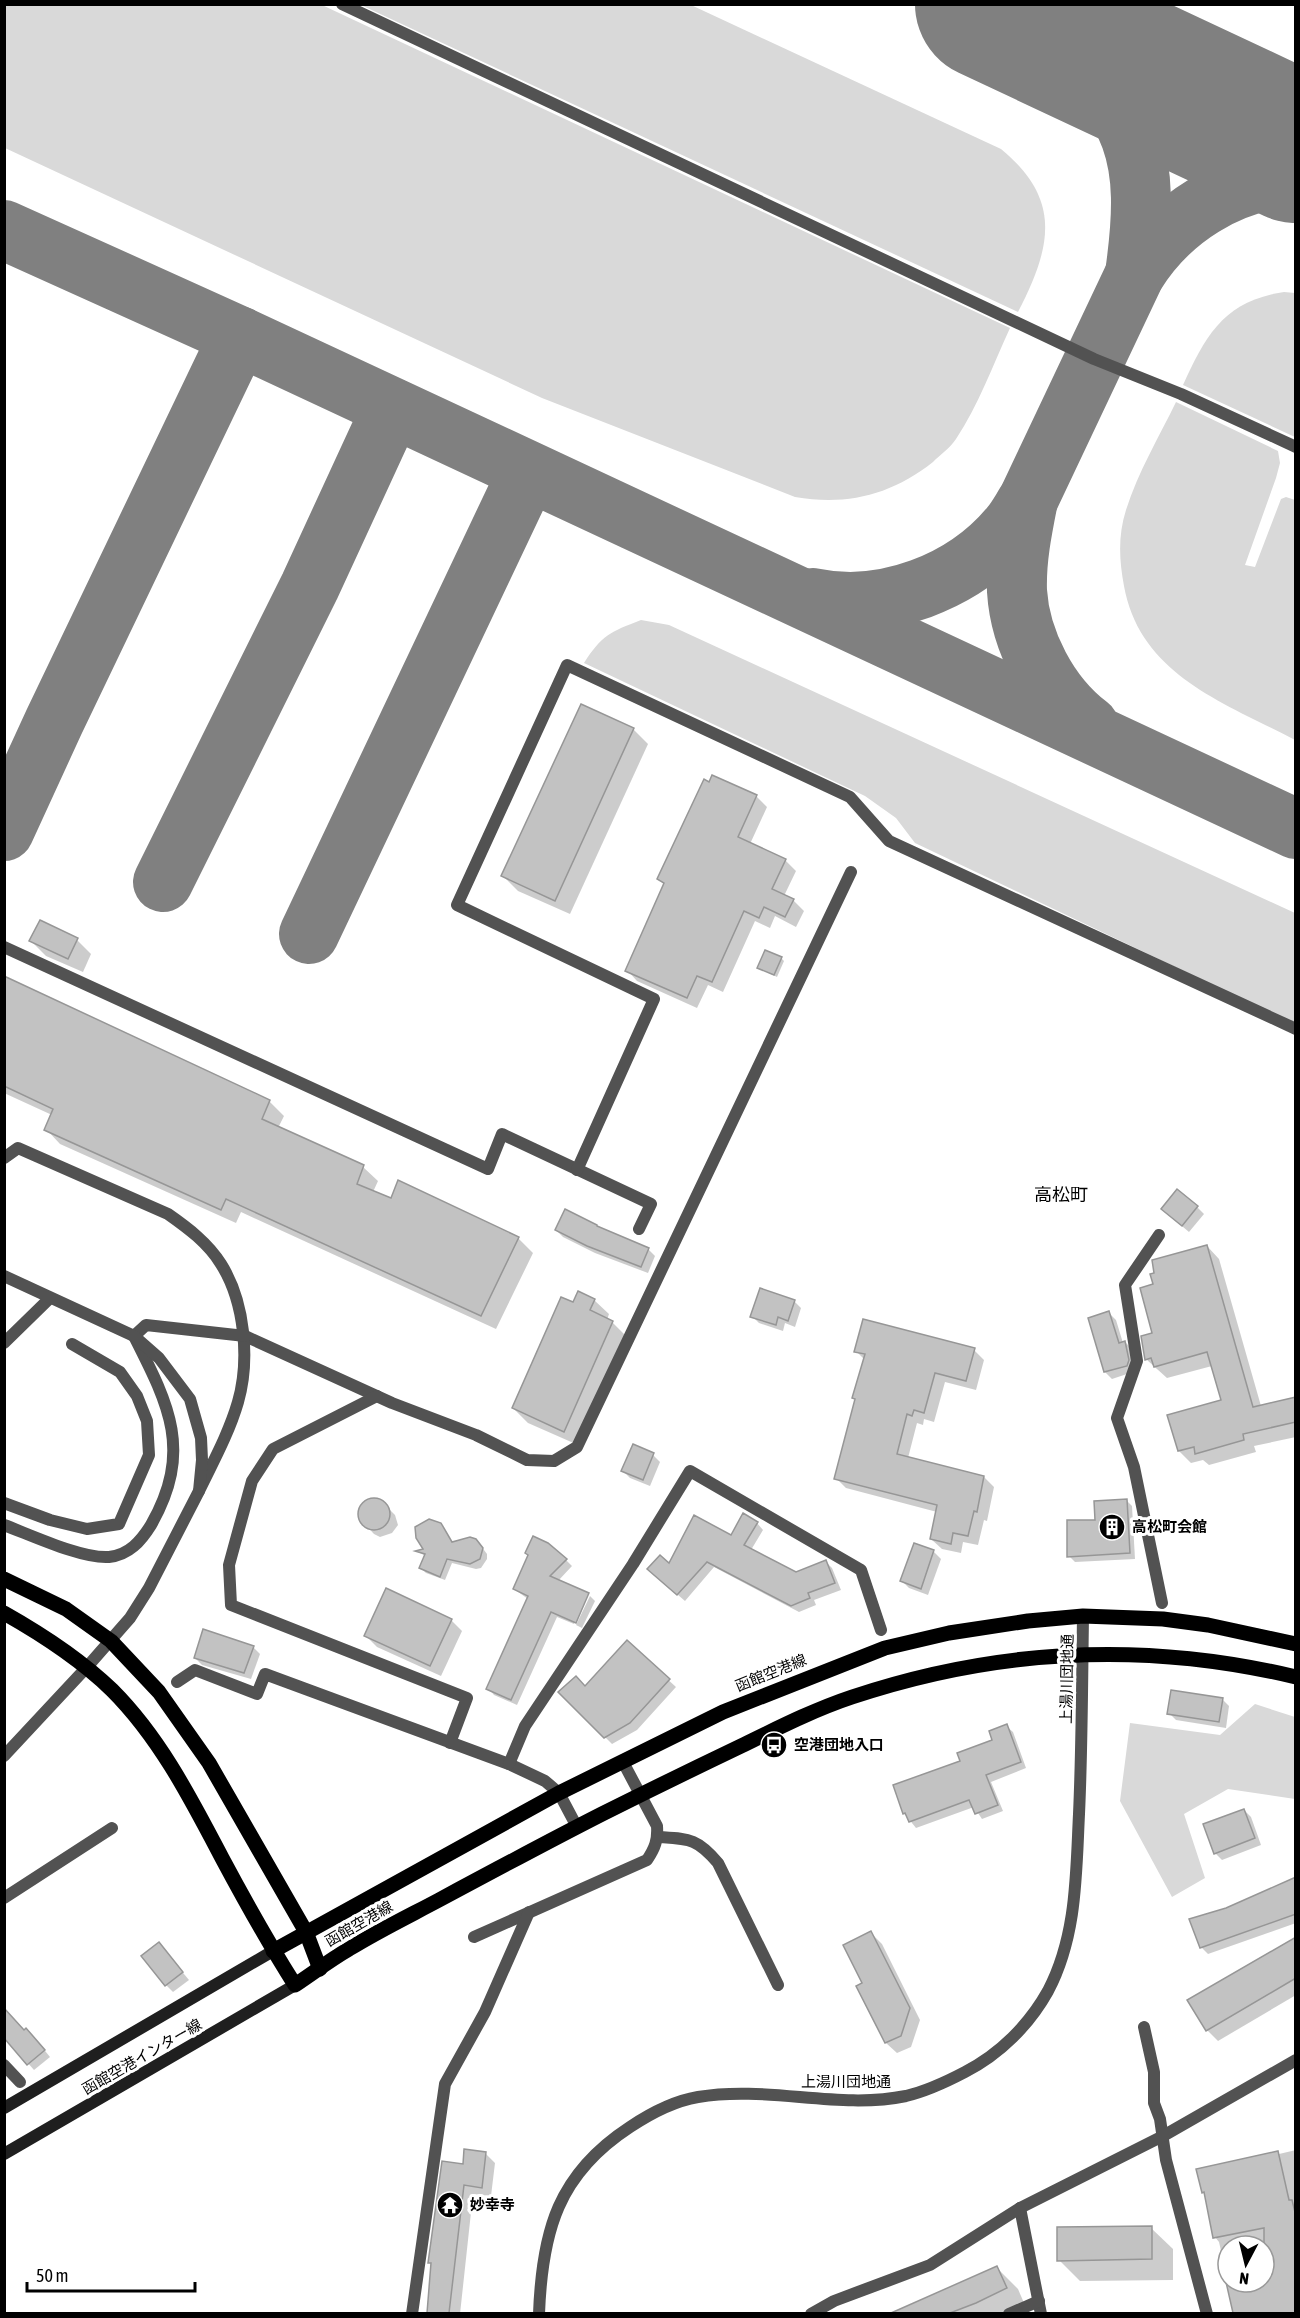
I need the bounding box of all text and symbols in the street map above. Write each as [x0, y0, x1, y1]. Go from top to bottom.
district label: 高松町 [1034, 1184, 1088, 1205]
building icon: 高松町会館 [1097, 1512, 1127, 1542]
place label: 高松町会館 [1132, 1518, 1207, 1535]
street label: 上湯川団地通 [1057, 1634, 1076, 1724]
street label: 函館空港線 [733, 1651, 809, 1694]
bus stop icon: 空港団地入口 [759, 1730, 789, 1760]
place label: 空港団地入口 [794, 1736, 884, 1753]
street label: 函館空港線 [322, 1897, 395, 1950]
street label: 函館空港インター線 [79, 2015, 204, 2098]
street label: 上湯川団地通 [801, 2073, 891, 2090]
temple icon: 妙幸寺 [435, 2190, 465, 2220]
place label: 妙幸寺 [470, 2196, 515, 2213]
north arrow [1216, 2234, 1276, 2294]
scale bar [27, 2255, 195, 2293]
text: 50 m [36, 2265, 68, 2286]
text: N [1238, 2269, 1250, 2288]

